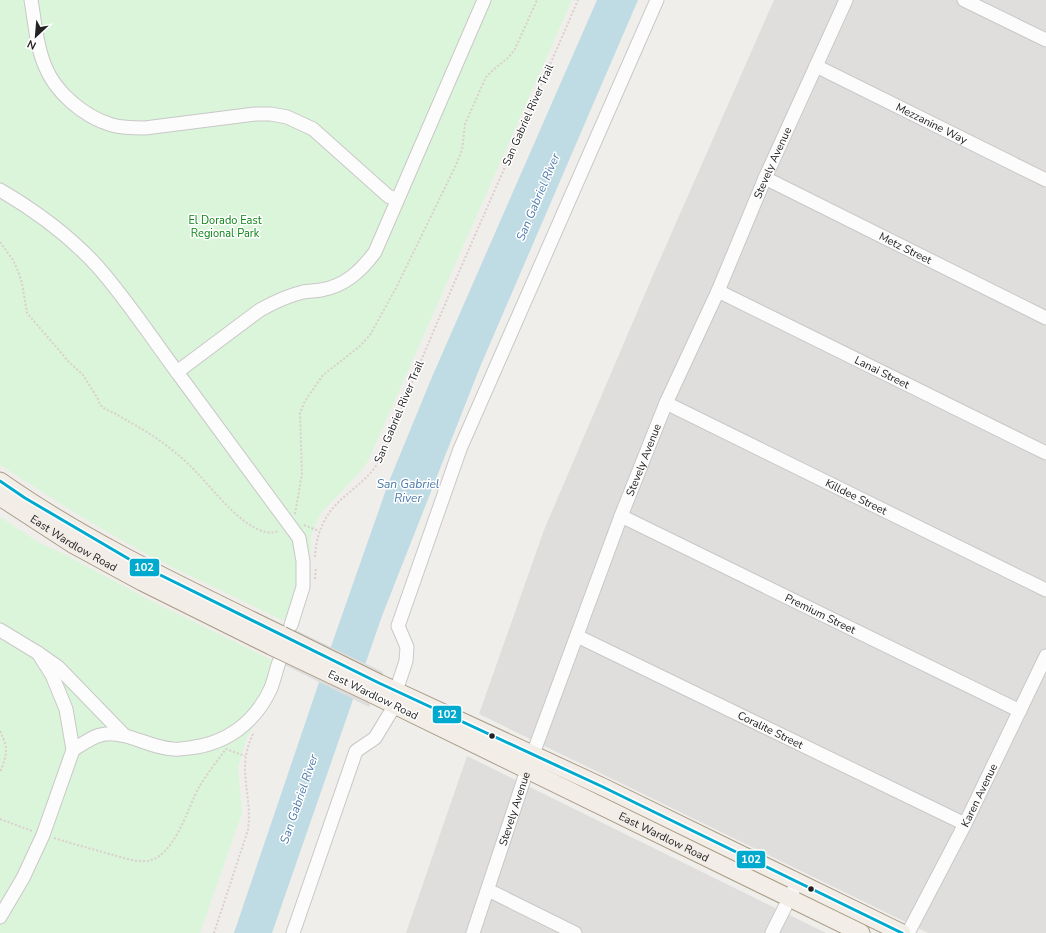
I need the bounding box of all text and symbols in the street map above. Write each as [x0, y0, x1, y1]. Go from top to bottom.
north arrow [16, 16, 56, 56]
text: N [25, 36, 39, 53]
street label: San Gabriel River Trail [499, 61, 557, 168]
street label: Mezzanine Way [893, 99, 970, 147]
street label: Stevely Avenue [750, 124, 795, 201]
water label: San Gabriel River [512, 150, 564, 243]
park label: El Dorado East Regional Park [188, 213, 262, 241]
street label: Metz Street [877, 229, 935, 268]
street label: Lanai Street [852, 352, 912, 392]
street label: San Gabriel River Trail [371, 358, 428, 465]
street label: Stevely Avenue [622, 421, 665, 498]
street label: Killdee Street [823, 475, 890, 518]
water label: San Gabriel River [377, 476, 440, 506]
street label: East Wardlow Road [27, 511, 120, 575]
line badge: 102 [129, 558, 160, 577]
text: 102 [134, 560, 154, 575]
street label: Premium Street [783, 590, 858, 637]
street label: East Wardlow Road [325, 667, 421, 723]
line badge: 102 [432, 705, 462, 724]
text: 102 [437, 707, 457, 722]
street label: Coralite Street [735, 707, 806, 752]
unlabelled marker [487, 731, 497, 741]
water label: San Gabriel River [276, 752, 322, 846]
street label: Karen Avenue [957, 761, 1001, 830]
street label: Stevely Avenue [495, 770, 533, 847]
street label: East Wardlow Road [616, 808, 712, 865]
line badge: 102 [736, 850, 766, 869]
text: 102 [741, 852, 761, 867]
unlabelled marker [806, 884, 816, 894]

